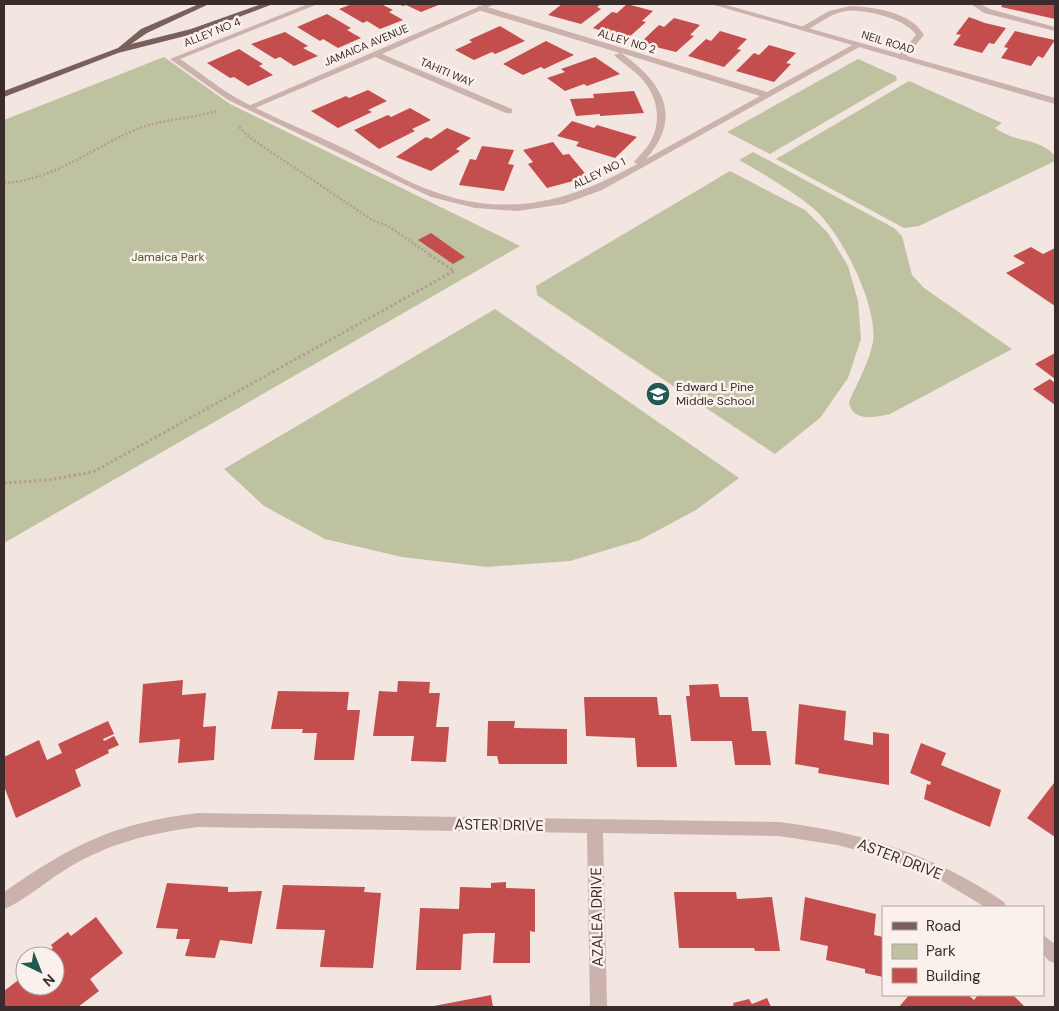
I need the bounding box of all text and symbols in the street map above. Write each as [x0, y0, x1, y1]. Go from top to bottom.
street label: ALLEY NO 4 [181, 14, 243, 50]
street label: JAMAICA AVENUE [322, 21, 410, 69]
street label: ALLEY NO 2 [596, 26, 658, 56]
street label: NEIL ROAD [860, 27, 917, 57]
street label: TAHITI WAY [418, 54, 477, 90]
street label: ALLEY NO 1 [570, 154, 628, 192]
park label: Jamaica Park [132, 249, 204, 265]
place label: Edward L Pine Middle School [676, 379, 754, 409]
school or university icon: Edward L Pine Middle School [645, 381, 671, 407]
street label: ASTER DRIVE [454, 814, 544, 836]
street label: ASTER DRIVE [855, 834, 945, 884]
street label: AZALEA DRIVE [586, 867, 608, 967]
legend [882, 906, 1044, 996]
text: Road [926, 916, 961, 936]
text: Park [926, 941, 956, 961]
north arrow [15, 946, 65, 996]
text: Building [926, 966, 981, 986]
text: N [39, 970, 59, 991]

